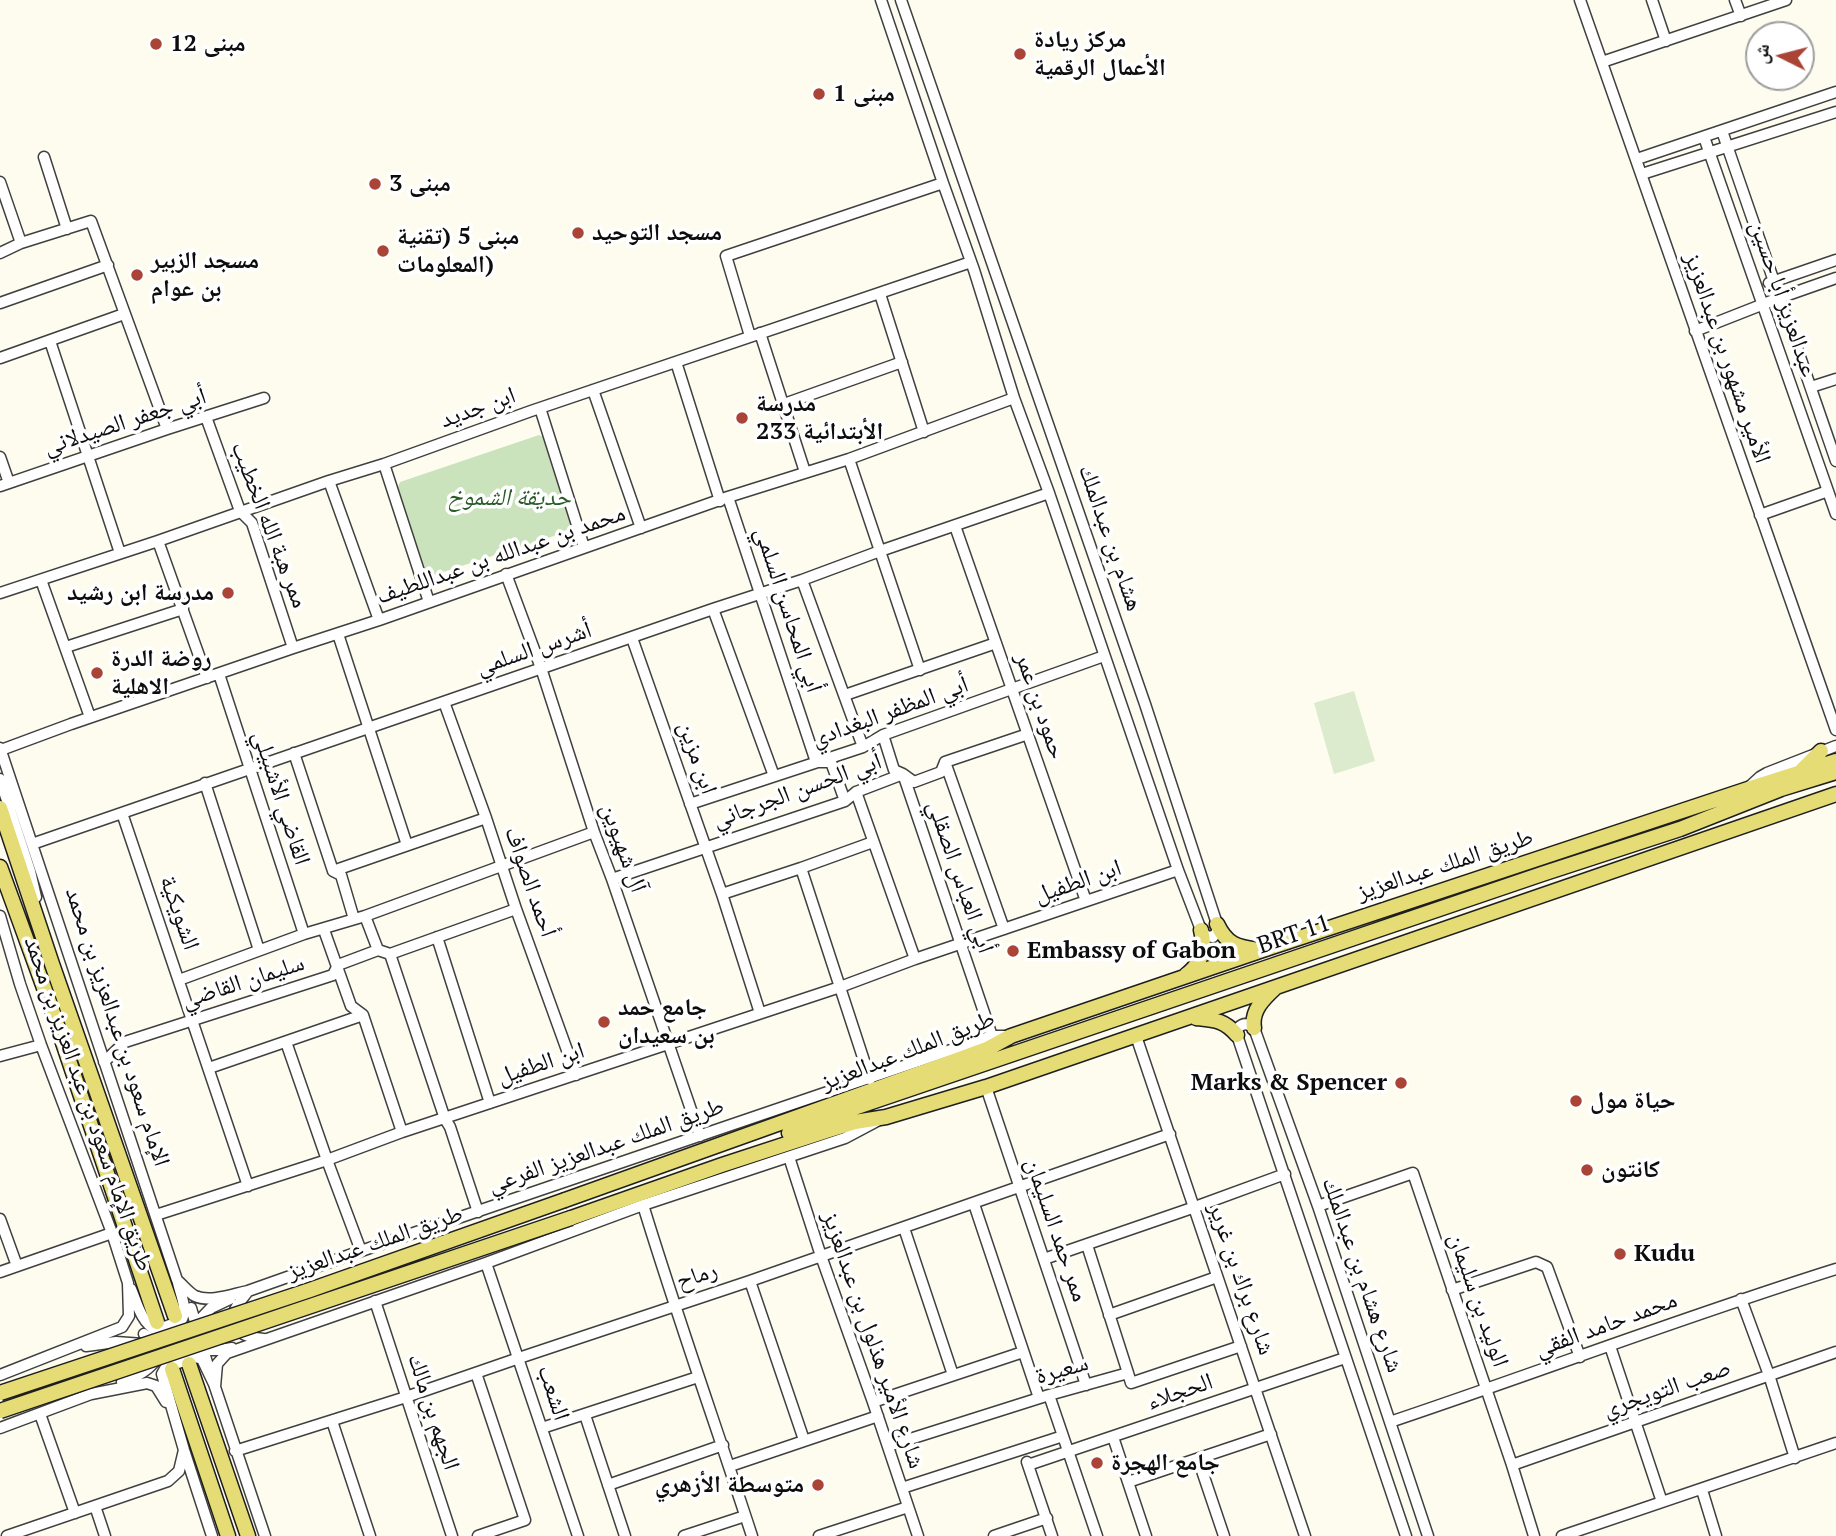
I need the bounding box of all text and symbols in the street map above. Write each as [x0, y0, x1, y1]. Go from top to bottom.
north arrow [1745, 21, 1815, 91]
place label: مركز ريادة الأعمال الرقمية [1034, 26, 1166, 82]
place label: مبنى 12 [170, 30, 246, 58]
marker: مبنى 12 [148, 36, 164, 52]
text: ش [1747, 43, 1774, 65]
marker: مركز ريادة الأعمال الرقمية [1012, 46, 1028, 62]
place label: مبنى 1 [833, 80, 895, 108]
marker: مبنى 1 [811, 86, 827, 102]
place label: مبنى 3 [389, 170, 451, 198]
marker: مبنى 3 [367, 176, 383, 192]
street label: عبدالعزيز أبا حسين [1743, 217, 1823, 381]
place label: مسجد التوحيد [592, 219, 722, 247]
place label: مبنى 5 (تقنية المعلومات) [397, 223, 519, 279]
marker: مسجد التوحيد [570, 225, 586, 241]
marker: مبنى 5 (تقنية المعلومات) [375, 243, 391, 259]
place label: مسجد الزبير بن عوام [151, 247, 259, 303]
street label: الأمير مشهور بن عبدالعزيز [1677, 249, 1777, 467]
marker: مسجد الزبير بن عوام [129, 267, 145, 283]
street label: ابن جديد [436, 381, 520, 435]
street label: أبي جعفر الصيدلاني [40, 382, 210, 462]
place label: مدرسة الأبتدائية 233 [756, 390, 883, 446]
marker: مدرسة الأبتدائية 233 [734, 410, 750, 426]
street label: ممر هبة الله الخطيب [224, 438, 314, 612]
street label: هشام بن عبدالملك [1071, 461, 1149, 615]
park label: حديقة الشموخ [447, 484, 571, 512]
street label: محمد بن عبدالله بن عبداللطيف [373, 499, 629, 611]
street label: أبي المحاسن السلمي [748, 524, 828, 696]
place label: مدرسة ابن رشيد [67, 579, 214, 607]
marker: مدرسة ابن رشيد [220, 585, 236, 601]
street label: أشرس السلمي [472, 616, 596, 682]
place label: روضة الدرة الاهلية [111, 645, 212, 701]
street label: حمود بن عمر [1008, 649, 1072, 763]
marker: روضة الدرة الاهلية [89, 665, 105, 681]
street label: أبي المظفر البغدادي [808, 670, 972, 754]
street label: ابن مزين [671, 718, 723, 798]
street label: القاضي الأشبيلي [246, 727, 316, 869]
street label: أبي الحسن الجرجاني [708, 747, 886, 835]
street label: أبي العباس الصقلي [920, 797, 1000, 957]
street label: آل شهيوين [594, 799, 652, 897]
street label: أحمد الصواف [498, 823, 562, 941]
street label: طريق الملك عبدالعزيز [1353, 823, 1537, 907]
street label: ابن الطفيل [1031, 854, 1125, 910]
street label: الشويكية [153, 872, 205, 954]
street label: الإمام سعود بن عبدالعزيز بن محمد [58, 884, 176, 1170]
street label: BRT 11 [1254, 909, 1334, 961]
street label: طريق الإمام سعود بن عبد العزيز بن محمد [17, 933, 159, 1275]
place label: Embassy of Gabon [1027, 937, 1236, 965]
marker: Embassy of Gabon [1005, 943, 1021, 959]
street label: سليمان القاضي [178, 949, 308, 1015]
place label: جامع حمد بن سعيدان [618, 994, 715, 1050]
street label: طريق الملك عبدالعزيز [817, 1005, 999, 1097]
marker: جامع حمد بن سعيدان [596, 1014, 612, 1030]
street label: ابن الطفيل [494, 1036, 588, 1092]
place label: Marks & Spencer [1191, 1069, 1387, 1097]
marker: Marks & Spencer [1393, 1075, 1409, 1091]
place label: حياة مول [1590, 1087, 1676, 1115]
street label: طريق الملك عبدالعزيز الفرعي [484, 1092, 728, 1200]
marker: حياة مول [1568, 1093, 1584, 1109]
street label: ممر حمد السليمان [1018, 1154, 1094, 1306]
place label: كانتون [1601, 1156, 1660, 1184]
marker: كانتون [1579, 1162, 1595, 1178]
street label: شارع هشام بن عبدالملك [1315, 1174, 1409, 1376]
street label: طريق الملك عبدالعزيز [283, 1199, 467, 1287]
street label: شارع براك بن غرير [1202, 1199, 1280, 1359]
street label: شارع الأمير هذلول بن عبدالعزيز [815, 1208, 931, 1472]
street label: الوليد بن سليمان [1442, 1229, 1514, 1371]
place label: Kudu [1634, 1240, 1695, 1268]
marker: Kudu [1612, 1246, 1628, 1262]
street label: رماح [673, 1256, 721, 1296]
street label: محمد حامد الفقي [1531, 1286, 1681, 1364]
street label: سعيرة [1032, 1349, 1092, 1391]
street label: الجهم بن مالك [401, 1350, 465, 1474]
street label: صعب التويجري [1599, 1354, 1735, 1424]
street label: الشعب [531, 1362, 575, 1424]
street label: الحجلاء [1143, 1367, 1217, 1417]
place label: جامع الهجرة [1111, 1449, 1220, 1477]
marker: جامع الهجرة [1089, 1455, 1105, 1471]
place label: متوسطة الأزهري [655, 1471, 804, 1499]
marker: متوسطة الأزهري [810, 1477, 826, 1493]

